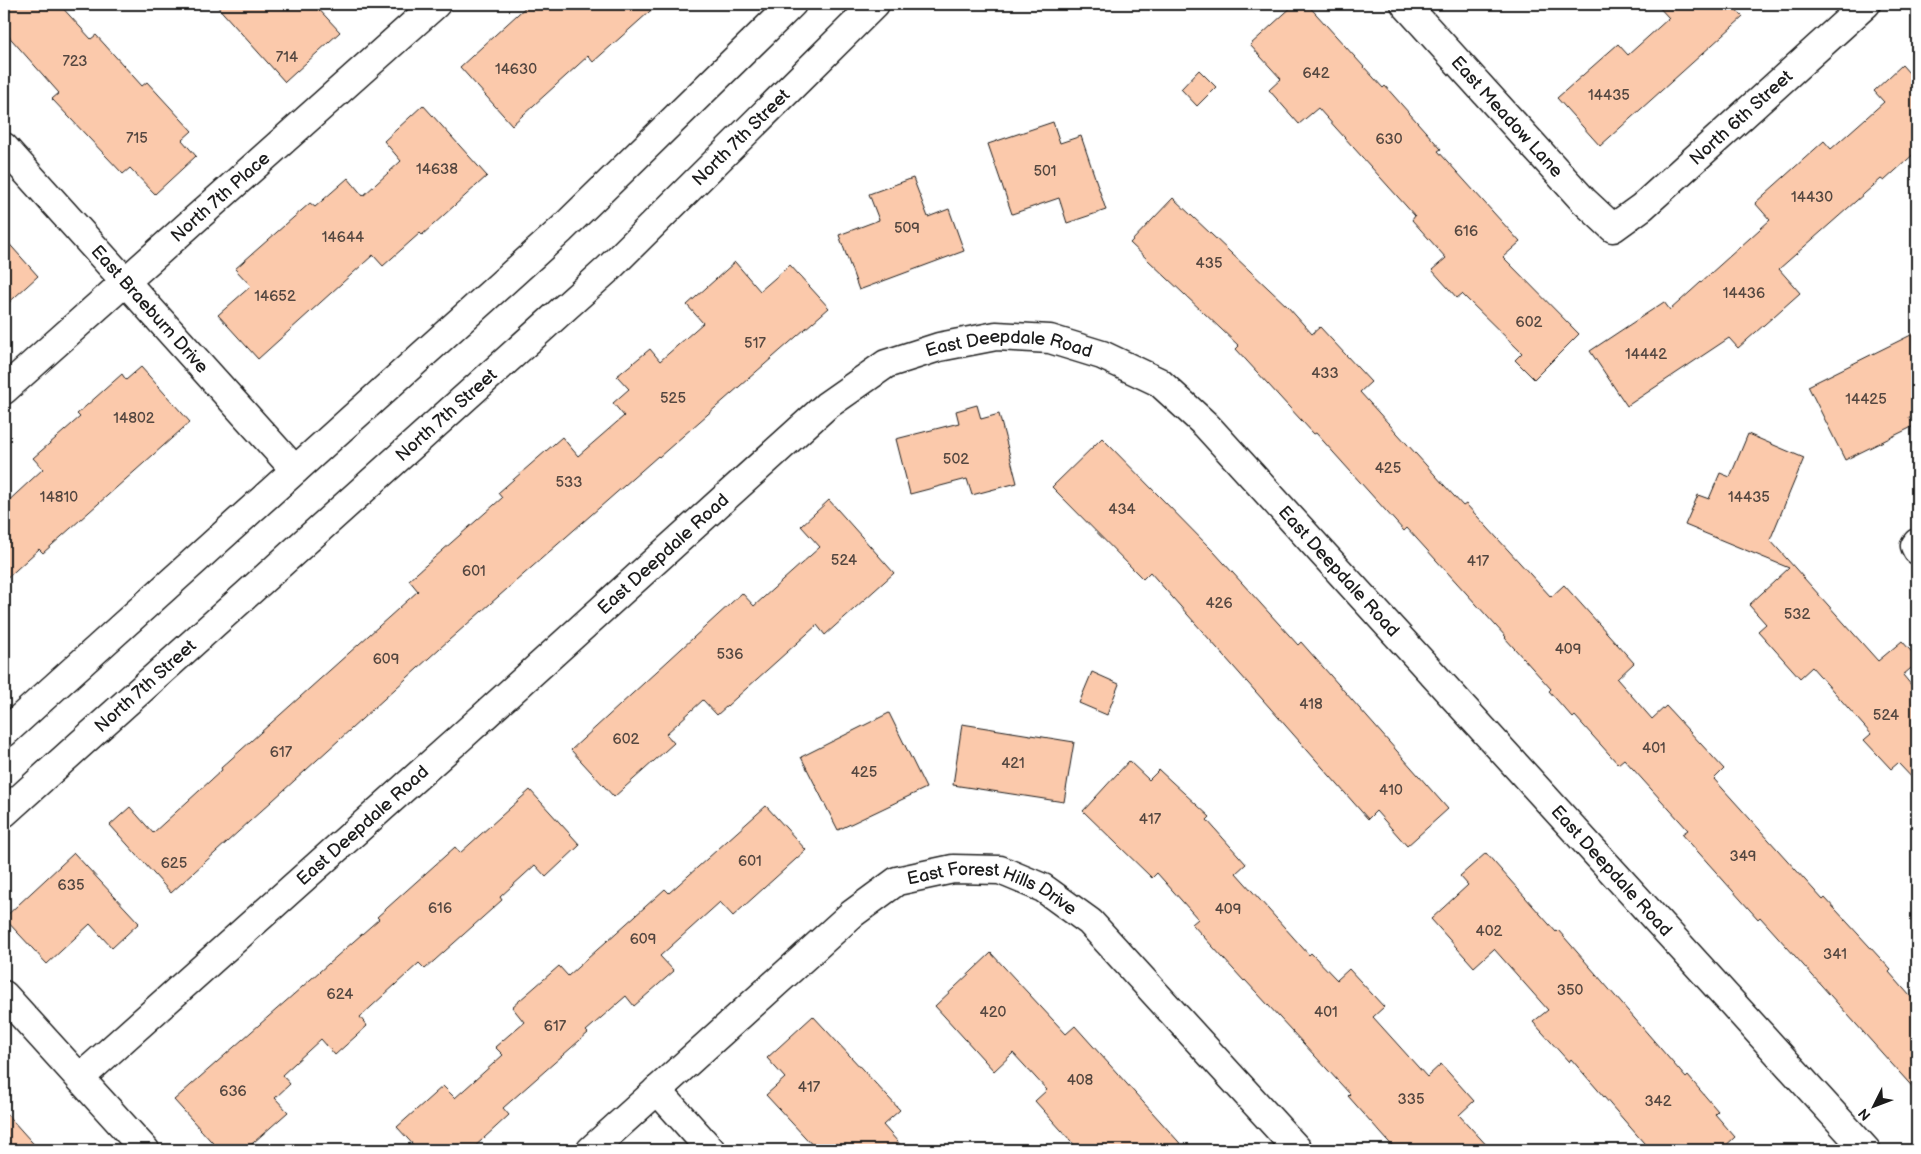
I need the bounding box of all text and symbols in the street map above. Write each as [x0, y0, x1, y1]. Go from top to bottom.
house number: 714 [276, 48, 298, 67]
house number: 723 [62, 52, 88, 71]
street label: East Meadow Lane [1447, 52, 1568, 182]
house number: 14630 [495, 60, 537, 79]
house number: 642 [1302, 64, 1330, 83]
street label: North 6th Street [1685, 65, 1797, 169]
street label: North 7th Street [688, 84, 794, 190]
house number: 14435 [1588, 86, 1630, 105]
house number: 715 [126, 129, 148, 148]
house number: 630 [1375, 130, 1403, 149]
street label: North 7th Place [167, 147, 274, 246]
house number: 14638 [416, 160, 458, 179]
house number: 501 [1033, 162, 1057, 181]
house number: 14430 [1791, 188, 1833, 207]
house number: 509 [894, 219, 920, 238]
house number: 616 [1454, 222, 1478, 241]
house number: 14644 [322, 228, 364, 247]
street label: East Braeburn Drive [87, 241, 213, 377]
house number: 435 [1196, 254, 1222, 273]
house number: 14436 [1723, 284, 1765, 303]
house number: 14652 [254, 287, 296, 306]
house number: 602 [1516, 313, 1543, 332]
street label: East Deepdale Road [923, 325, 1095, 362]
house number: 517 [744, 334, 767, 353]
house number: 14442 [1625, 345, 1667, 364]
street label: North 7th Street [391, 364, 501, 466]
house number: 433 [1311, 364, 1339, 383]
house number: 525 [660, 389, 686, 408]
house number: 14425 [1845, 390, 1887, 409]
house number: 14802 [113, 409, 155, 428]
house number: 502 [943, 450, 969, 469]
house number: 425 [1375, 459, 1401, 478]
house number: 533 [555, 473, 583, 492]
house number: 14810 [40, 488, 78, 507]
house number: 14435 [1728, 488, 1770, 507]
street label: East Deepdale Road [593, 489, 733, 619]
house number: 434 [1108, 500, 1136, 519]
street label: East Deepdale Road [1274, 501, 1404, 641]
house number: 524 [831, 551, 857, 570]
house number: 417 [1467, 552, 1490, 571]
house number: 601 [462, 562, 486, 581]
house number: 426 [1205, 594, 1233, 613]
house number: 532 [1784, 605, 1810, 624]
street label: North 7th Street [90, 635, 200, 737]
house number: 409 [1555, 640, 1581, 659]
house number: 536 [717, 645, 744, 664]
house number: 609 [373, 650, 399, 669]
house number: 418 [1299, 695, 1323, 714]
house number: 524 [1873, 706, 1899, 725]
house number: 602 [613, 730, 640, 749]
house number: 401 [1642, 739, 1666, 758]
house number: 617 [270, 743, 293, 762]
house number: 421 [1001, 754, 1025, 773]
street label: East Deepdale Road [292, 761, 433, 890]
house number: 425 [851, 763, 877, 782]
house number: 410 [1379, 781, 1403, 800]
street label: East Deepdale Road [1547, 801, 1677, 941]
house number: 417 [1139, 810, 1162, 829]
house number: 349 [1729, 847, 1757, 866]
house number: 601 [738, 852, 762, 871]
house number: 625 [161, 854, 187, 873]
street label: East Forest Hills Drive [905, 858, 1081, 920]
house number: 635 [58, 876, 85, 895]
house number: 616 [428, 899, 452, 918]
house number: 409 [1215, 900, 1241, 919]
house number: 402 [1476, 922, 1503, 941]
house number: 609 [630, 930, 656, 949]
house number: 341 [1823, 945, 1847, 964]
house number: 350 [1557, 981, 1583, 1000]
house number: 624 [327, 985, 353, 1004]
house number: 420 [980, 1003, 1007, 1022]
house number: 401 [1314, 1003, 1338, 1022]
house number: 617 [544, 1017, 567, 1036]
house number: 408 [1067, 1071, 1094, 1090]
house number: 417 [798, 1078, 821, 1097]
house number: 636 [219, 1082, 247, 1101]
north arrow [1848, 1082, 1898, 1132]
house number: 335 [1397, 1090, 1425, 1109]
house number: 342 [1644, 1092, 1672, 1111]
text: N [1855, 1105, 1875, 1124]

